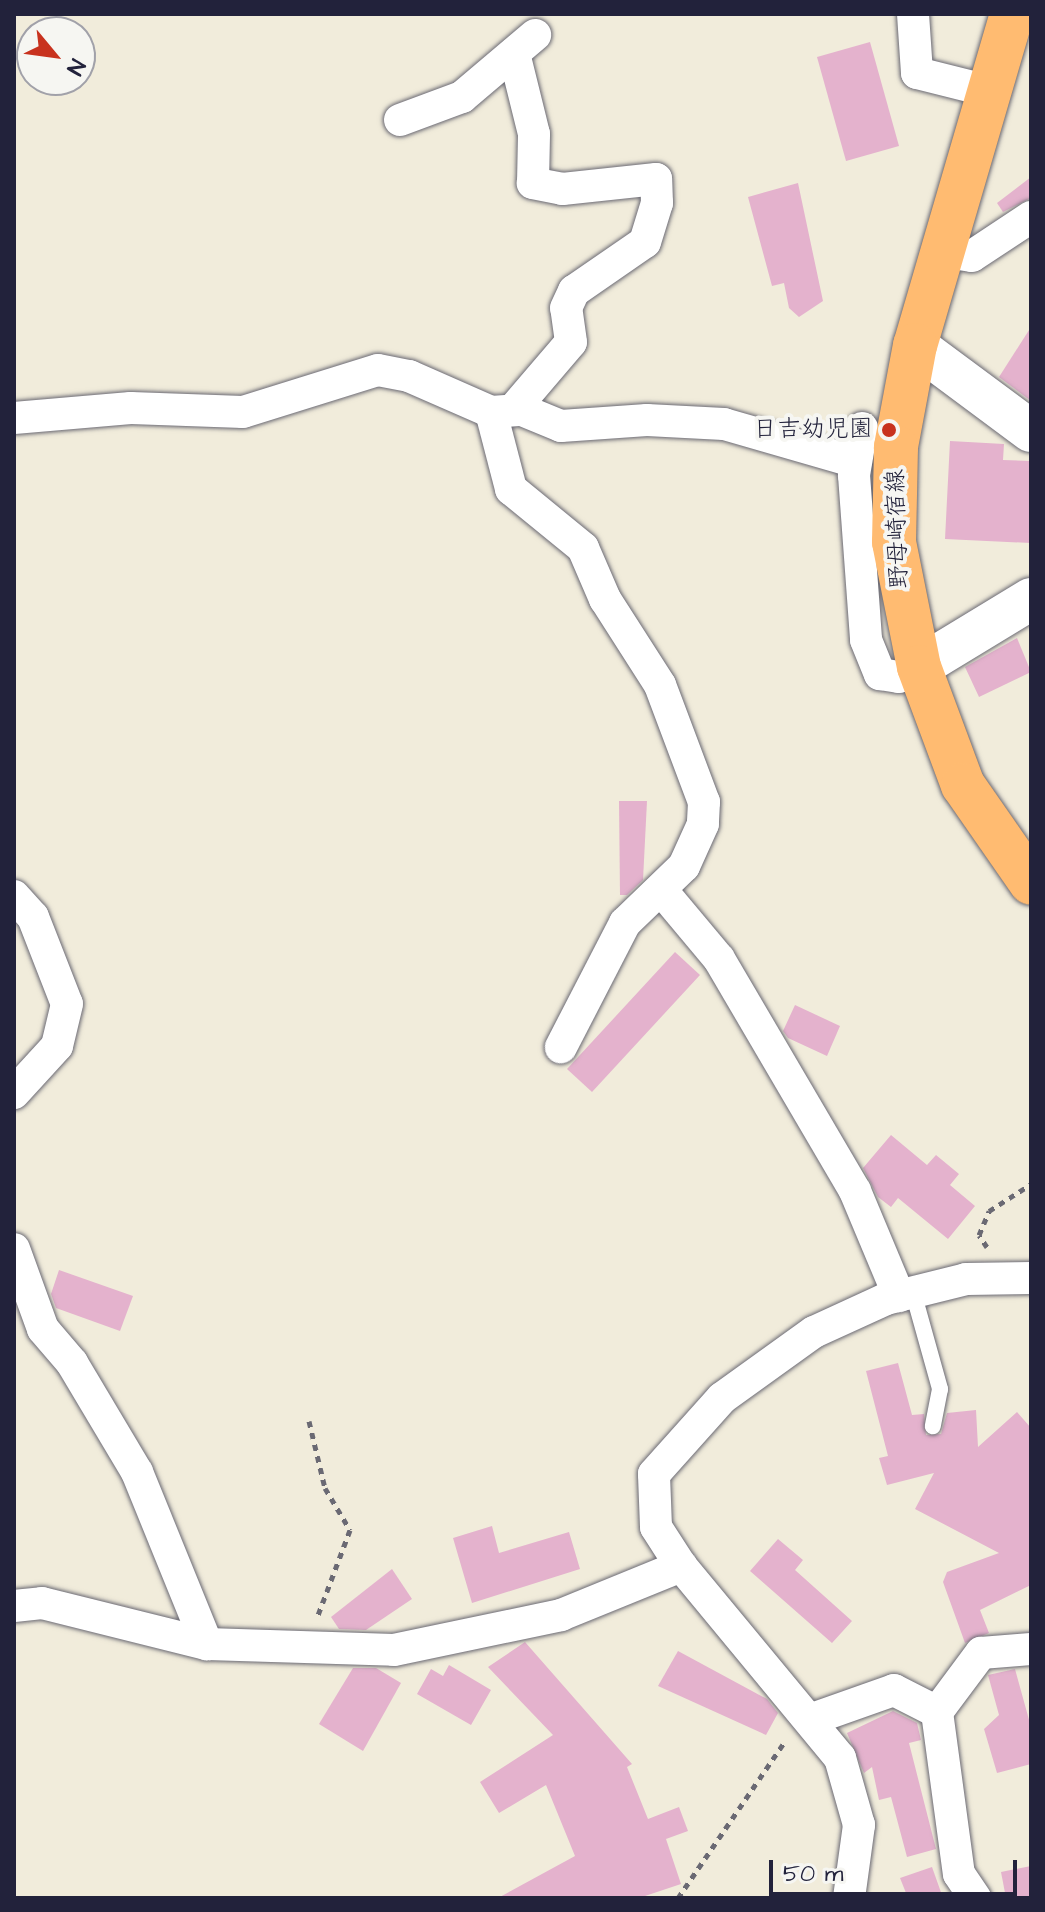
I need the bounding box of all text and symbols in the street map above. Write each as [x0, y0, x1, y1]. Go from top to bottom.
north arrow [16, 16, 96, 96]
text: N [59, 53, 93, 80]
place label: 日吉幼児園 [753, 416, 873, 444]
marker: 日吉幼児園 [880, 421, 898, 439]
street label: 野母崎宿線 [882, 469, 914, 589]
scale bar [773, 1844, 1021, 1894]
text: 50 m [783, 1857, 843, 1891]

